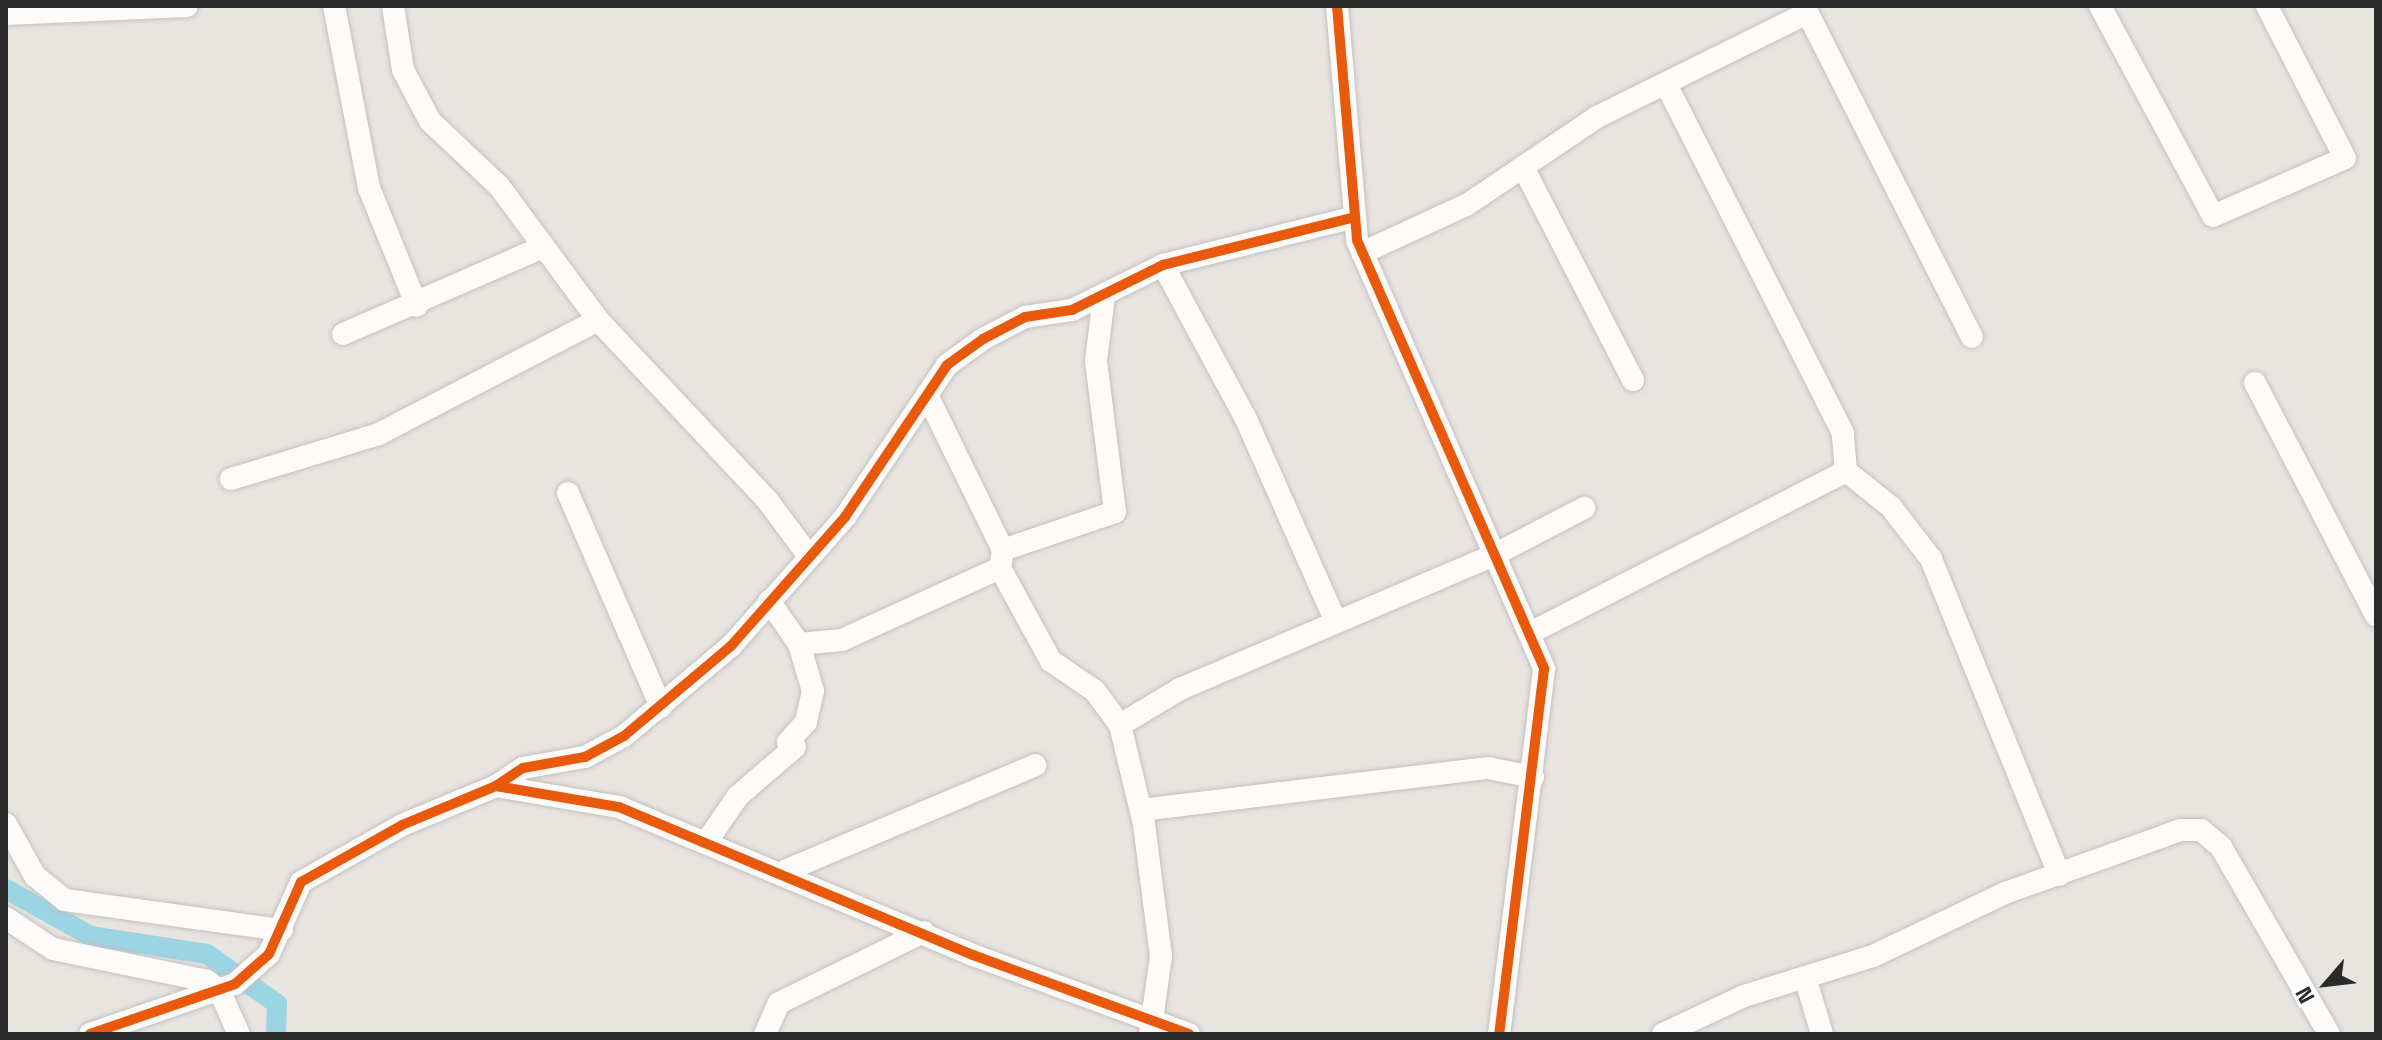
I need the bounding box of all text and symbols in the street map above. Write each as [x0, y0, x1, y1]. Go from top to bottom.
north arrow [2286, 944, 2366, 1024]
text: N [2289, 982, 2321, 1008]

